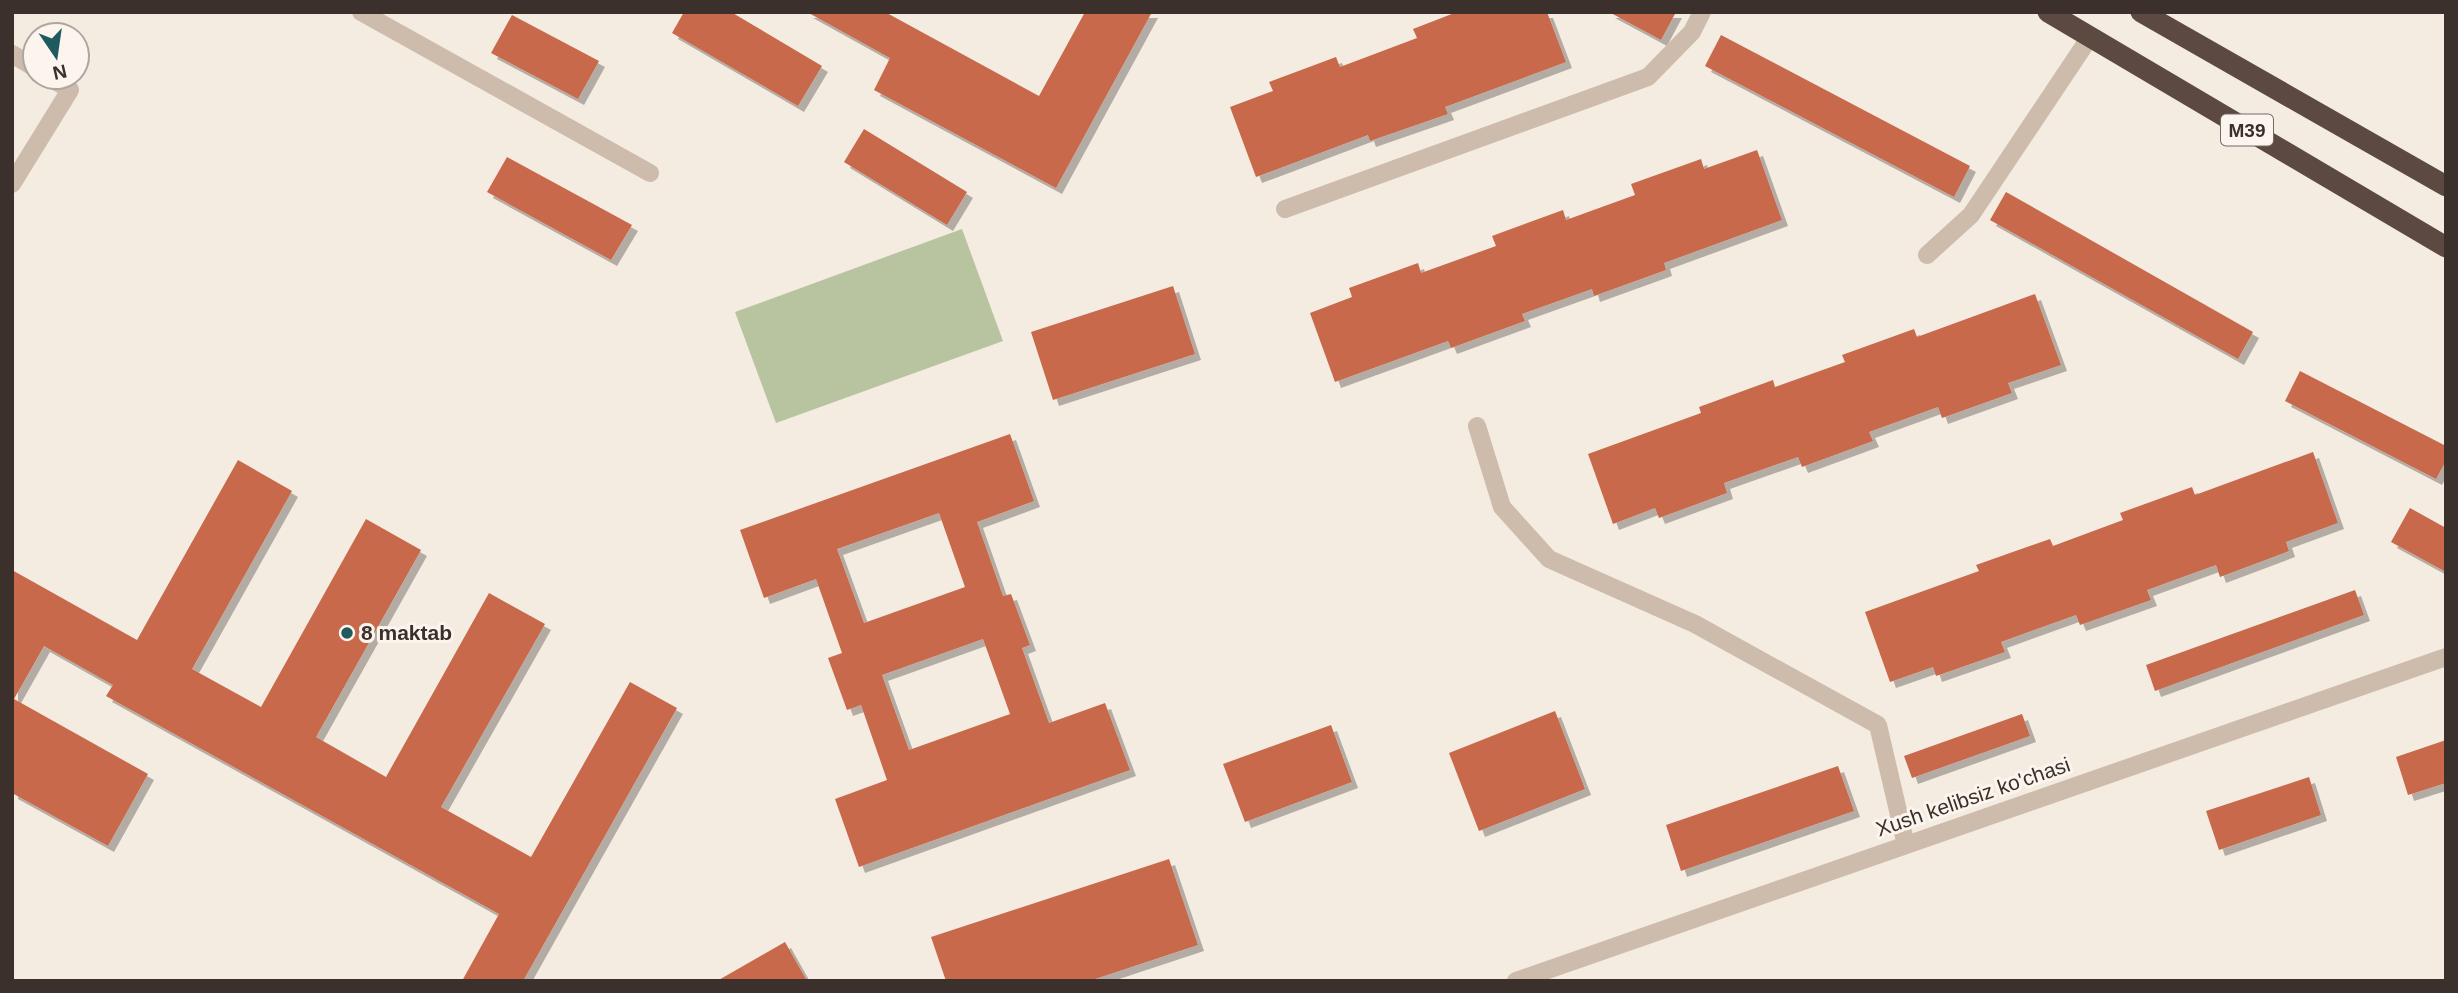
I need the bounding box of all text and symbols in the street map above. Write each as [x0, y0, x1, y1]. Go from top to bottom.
north arrow [21, 21, 91, 91]
text: N [51, 60, 69, 84]
road number: M39 [2221, 114, 2273, 146]
place label: 8 maktab [361, 621, 452, 644]
marker: 8 maktab [339, 625, 355, 641]
street label: Xush kelibsiz ko'chasi [1873, 753, 2073, 841]

